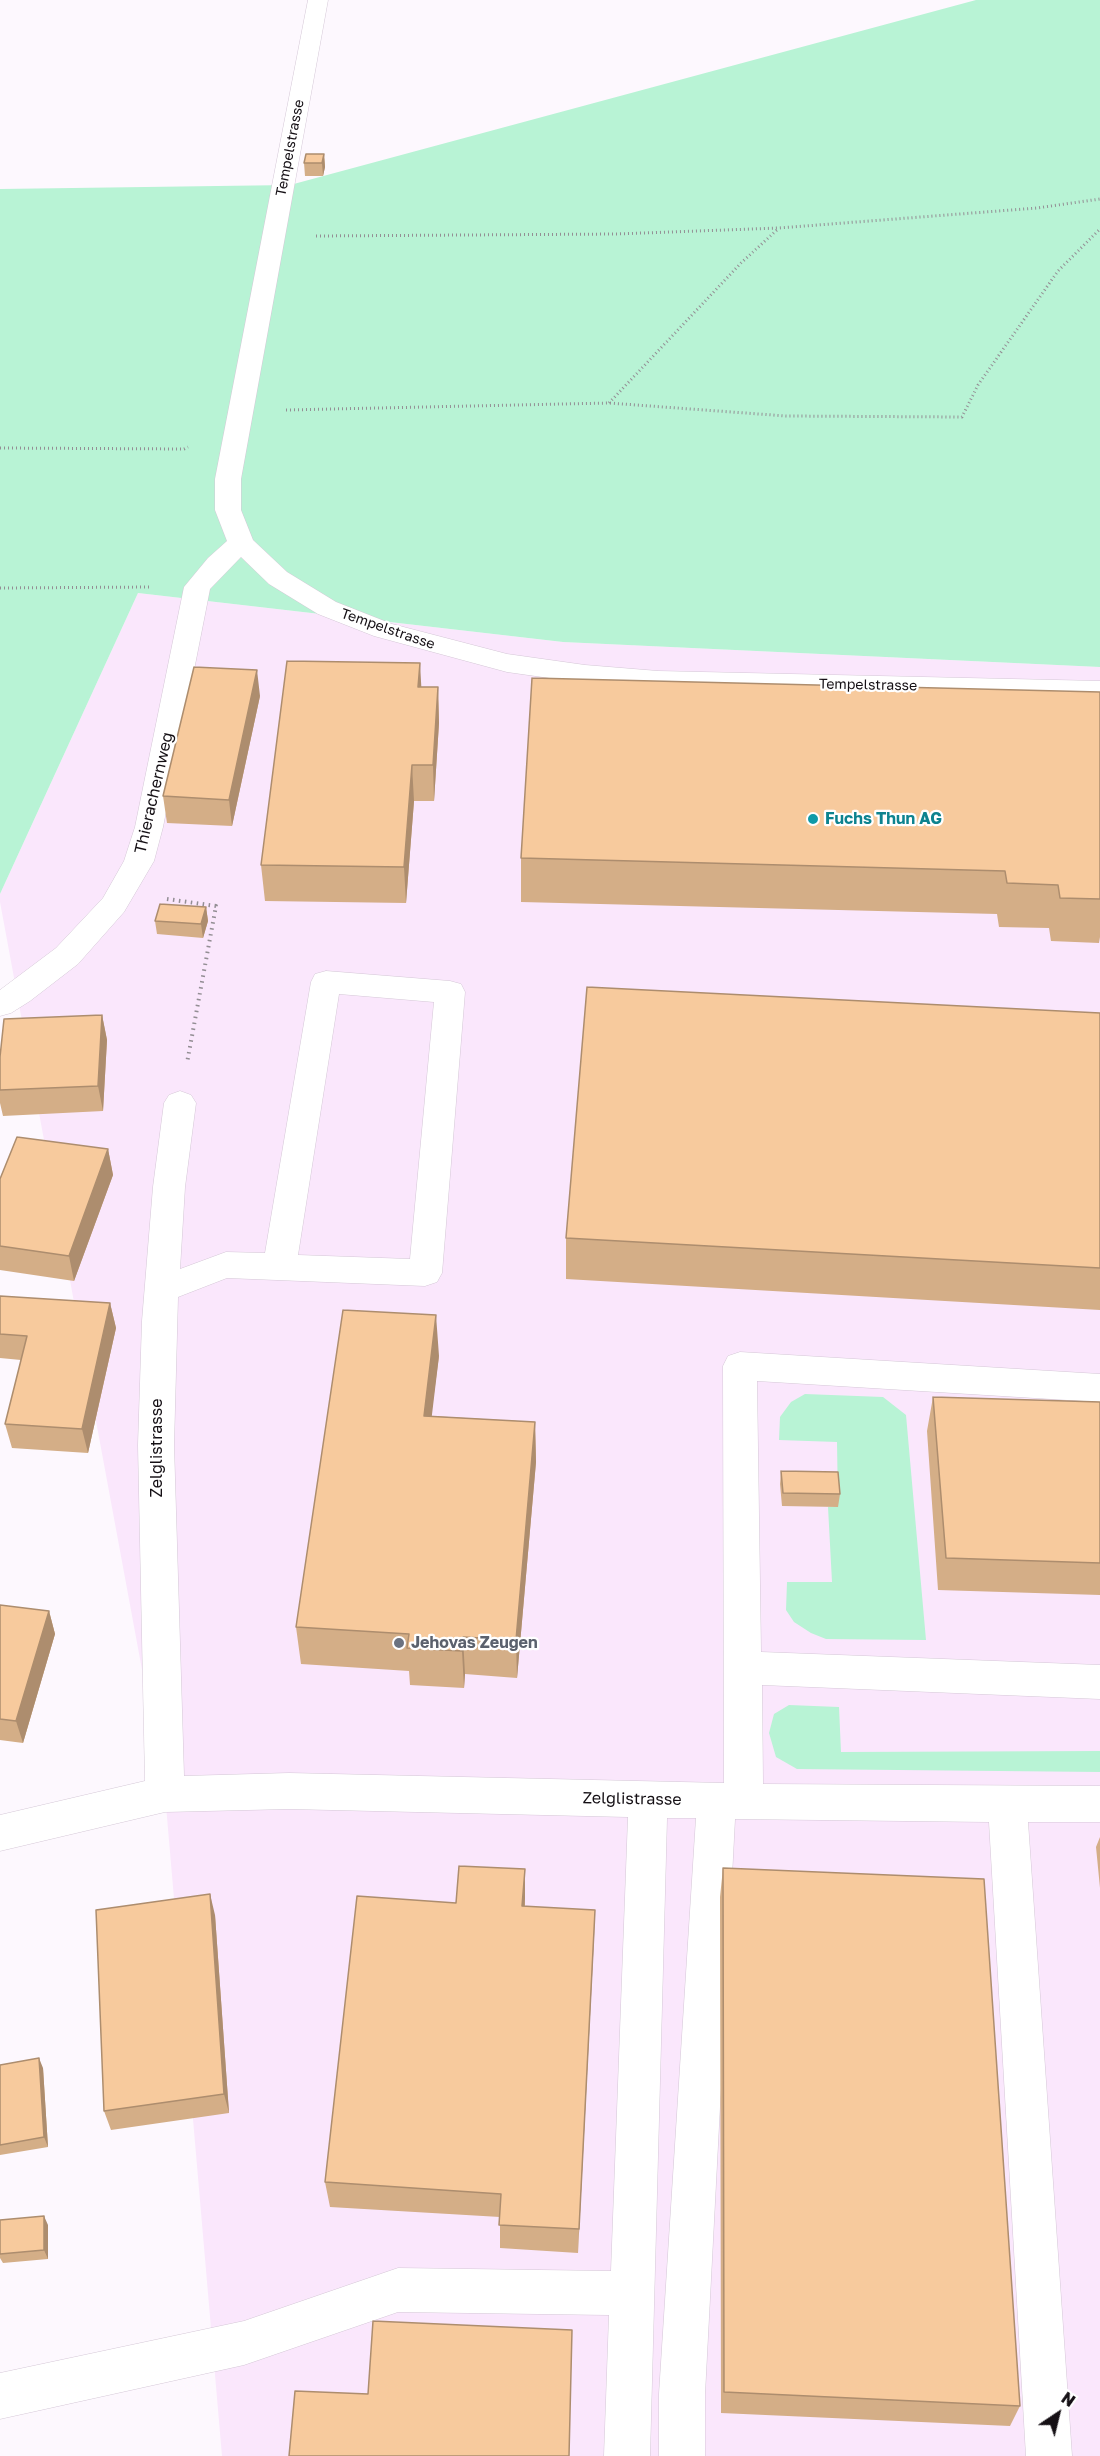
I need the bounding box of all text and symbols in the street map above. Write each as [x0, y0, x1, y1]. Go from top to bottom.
street label: Tempelstrasse [272, 98, 308, 198]
street label: Tempelstrasse [339, 605, 437, 653]
street label: Tempelstrasse [819, 676, 917, 694]
street label: Thierachernweg [131, 730, 177, 856]
place label: Fuchs Thun AG [825, 809, 942, 829]
marker: Fuchs Thun AG [806, 812, 820, 826]
street label: Zelglistrasse [147, 1398, 167, 1498]
place label: Jehovas Zeugen [411, 1633, 538, 1653]
marker: Jehovas Zeugen [392, 1636, 406, 1650]
street label: Zelglistrasse [582, 1789, 682, 1809]
north arrow [1028, 2384, 1088, 2444]
text: N [1058, 2388, 1079, 2411]

